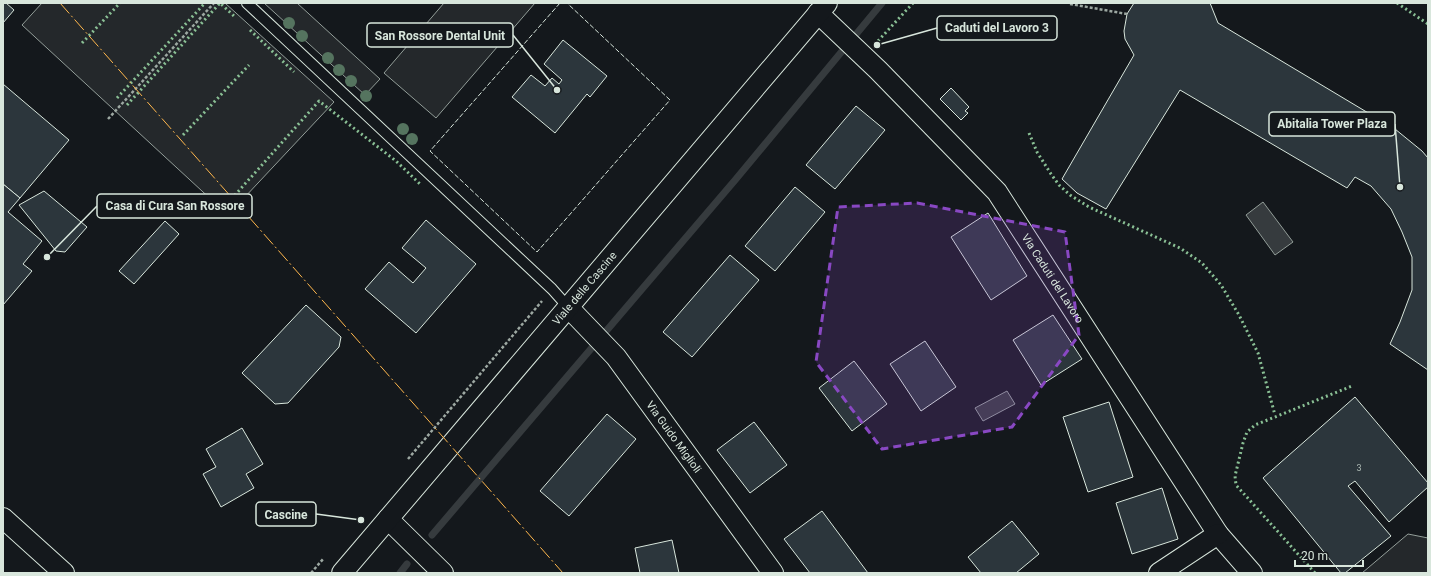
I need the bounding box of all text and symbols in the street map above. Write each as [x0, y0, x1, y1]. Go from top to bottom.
callout: Caduti del Lavoro 3 [937, 16, 1057, 40]
text: Caduti del Lavoro 3 [945, 21, 1049, 35]
callout: San Rossore Dental Unit [367, 23, 513, 47]
text: San Rossore Dental Unit [375, 29, 505, 43]
callout: Abitalia Tower Plaza [1269, 112, 1395, 136]
text: Abitalia Tower Plaza [1277, 117, 1387, 131]
callout: Casa di Cura San Rossore [97, 194, 252, 218]
text: Casa di Cura San Rossore [106, 199, 245, 213]
street label: Via Caduti del Lavoro [1019, 231, 1086, 325]
street label: Viale delle Cascine [550, 249, 619, 327]
street label: Via Guido Miglioli [644, 398, 704, 475]
house number: 3 [1356, 463, 1362, 473]
callout: Cascine [256, 502, 316, 526]
text: Cascine [264, 508, 308, 522]
scale bar [1295, 542, 1363, 568]
text: 20 m [1301, 549, 1328, 563]

